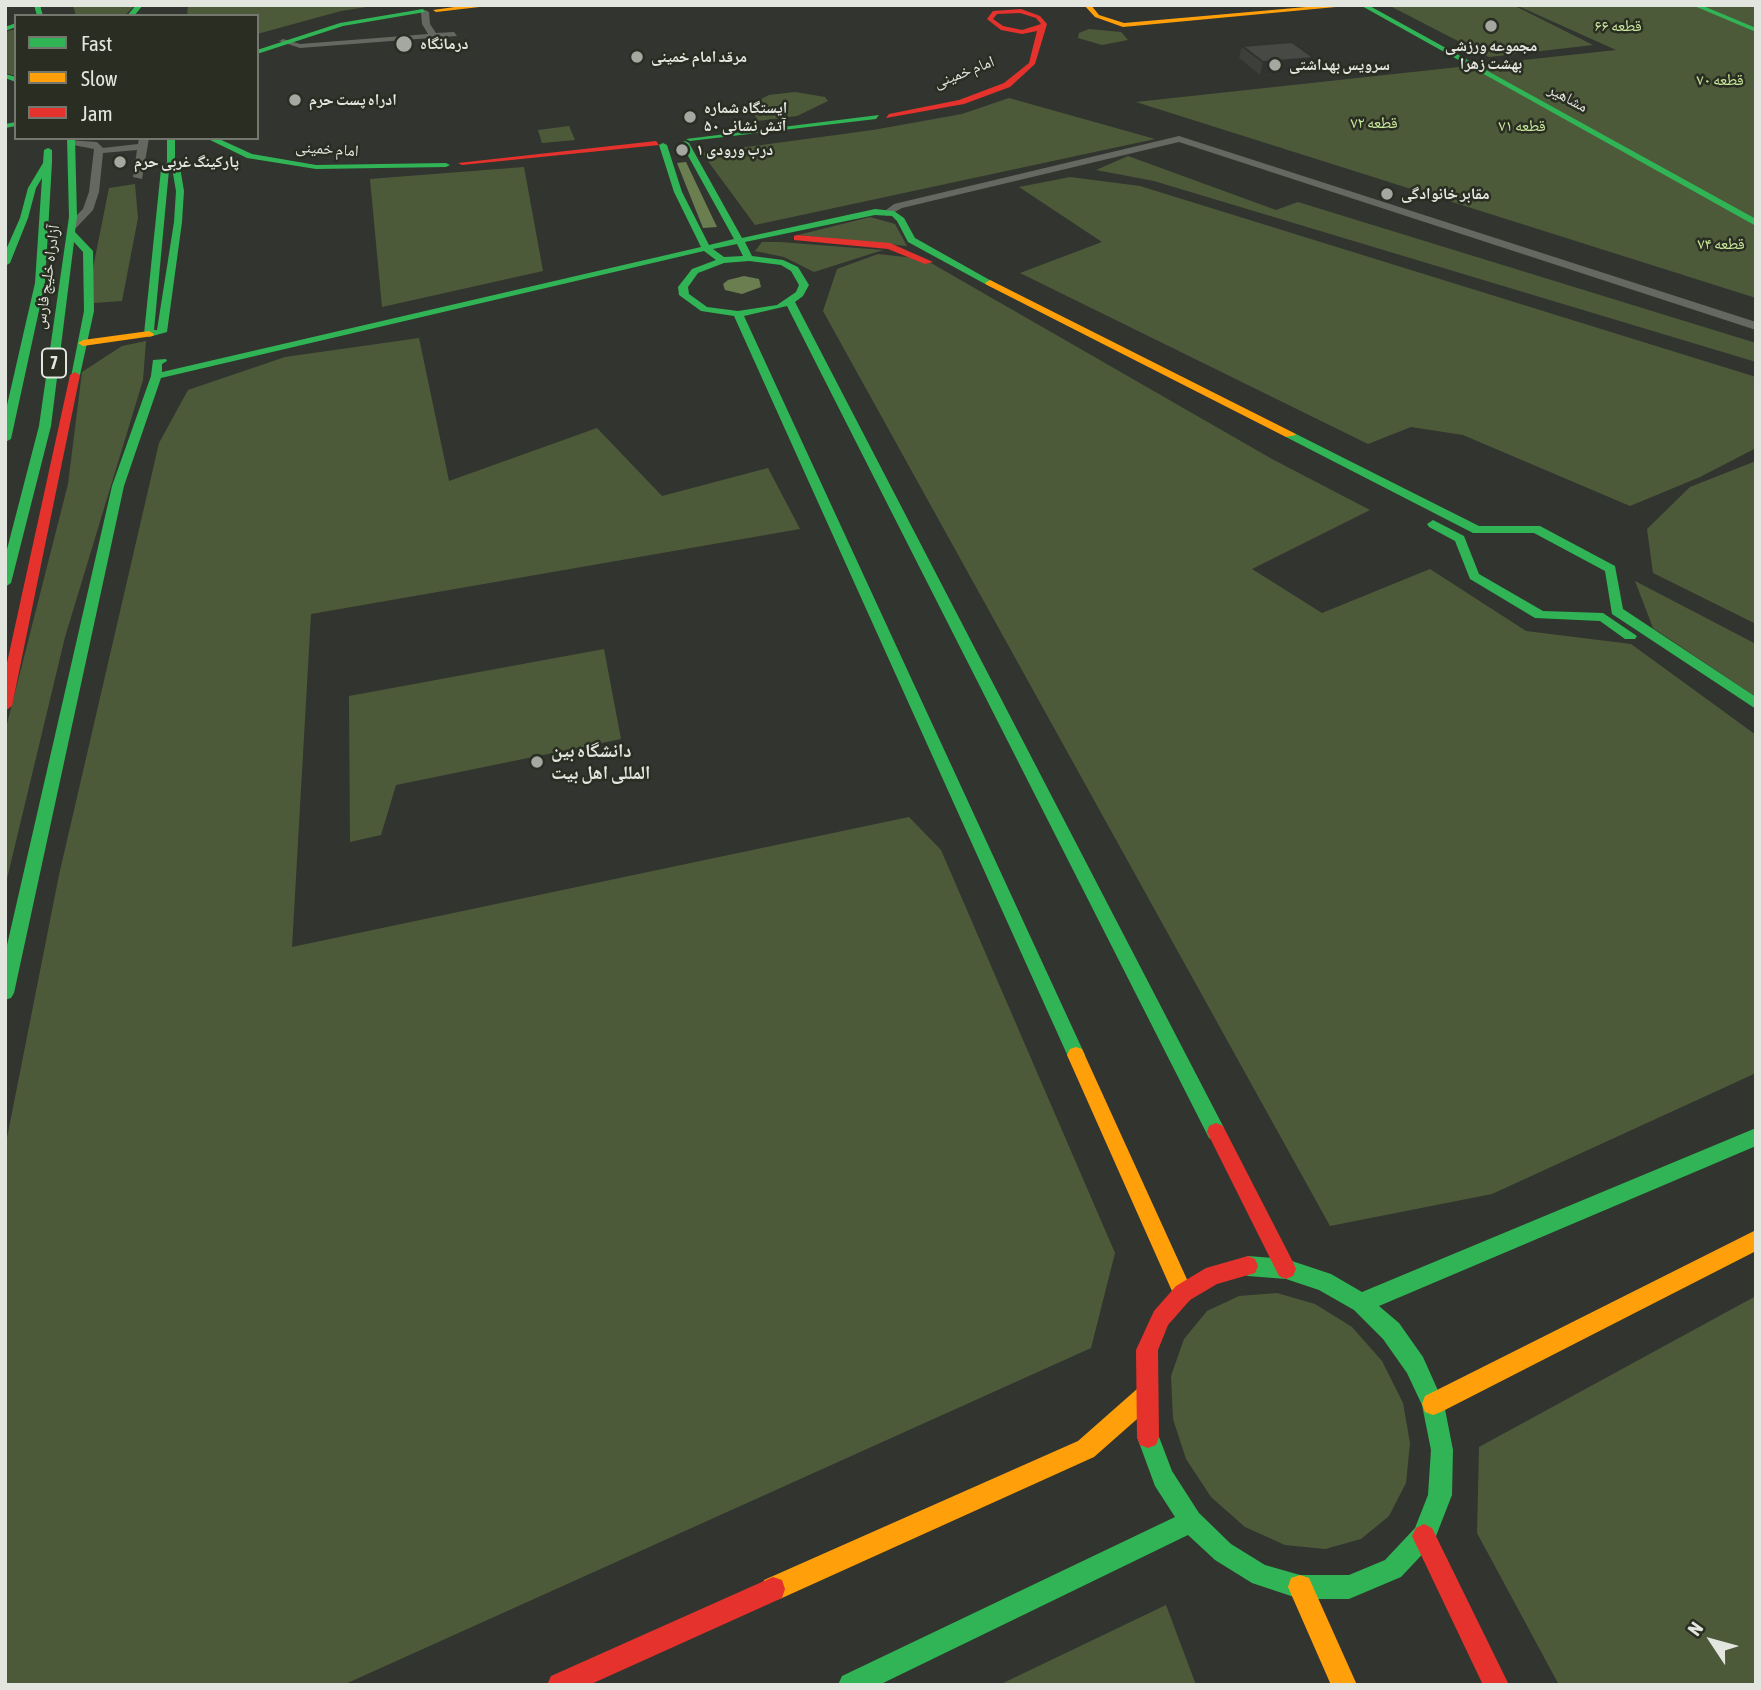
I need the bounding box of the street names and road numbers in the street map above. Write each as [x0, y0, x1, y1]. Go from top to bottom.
street label: امام خمینی [931, 52, 997, 92]
street label: مشاهیر [1545, 80, 1591, 116]
street label: امام خمینی [295, 137, 359, 161]
street label: آزادراه خلیج فارس [30, 224, 64, 330]
road number: 7 [42, 348, 66, 377]

